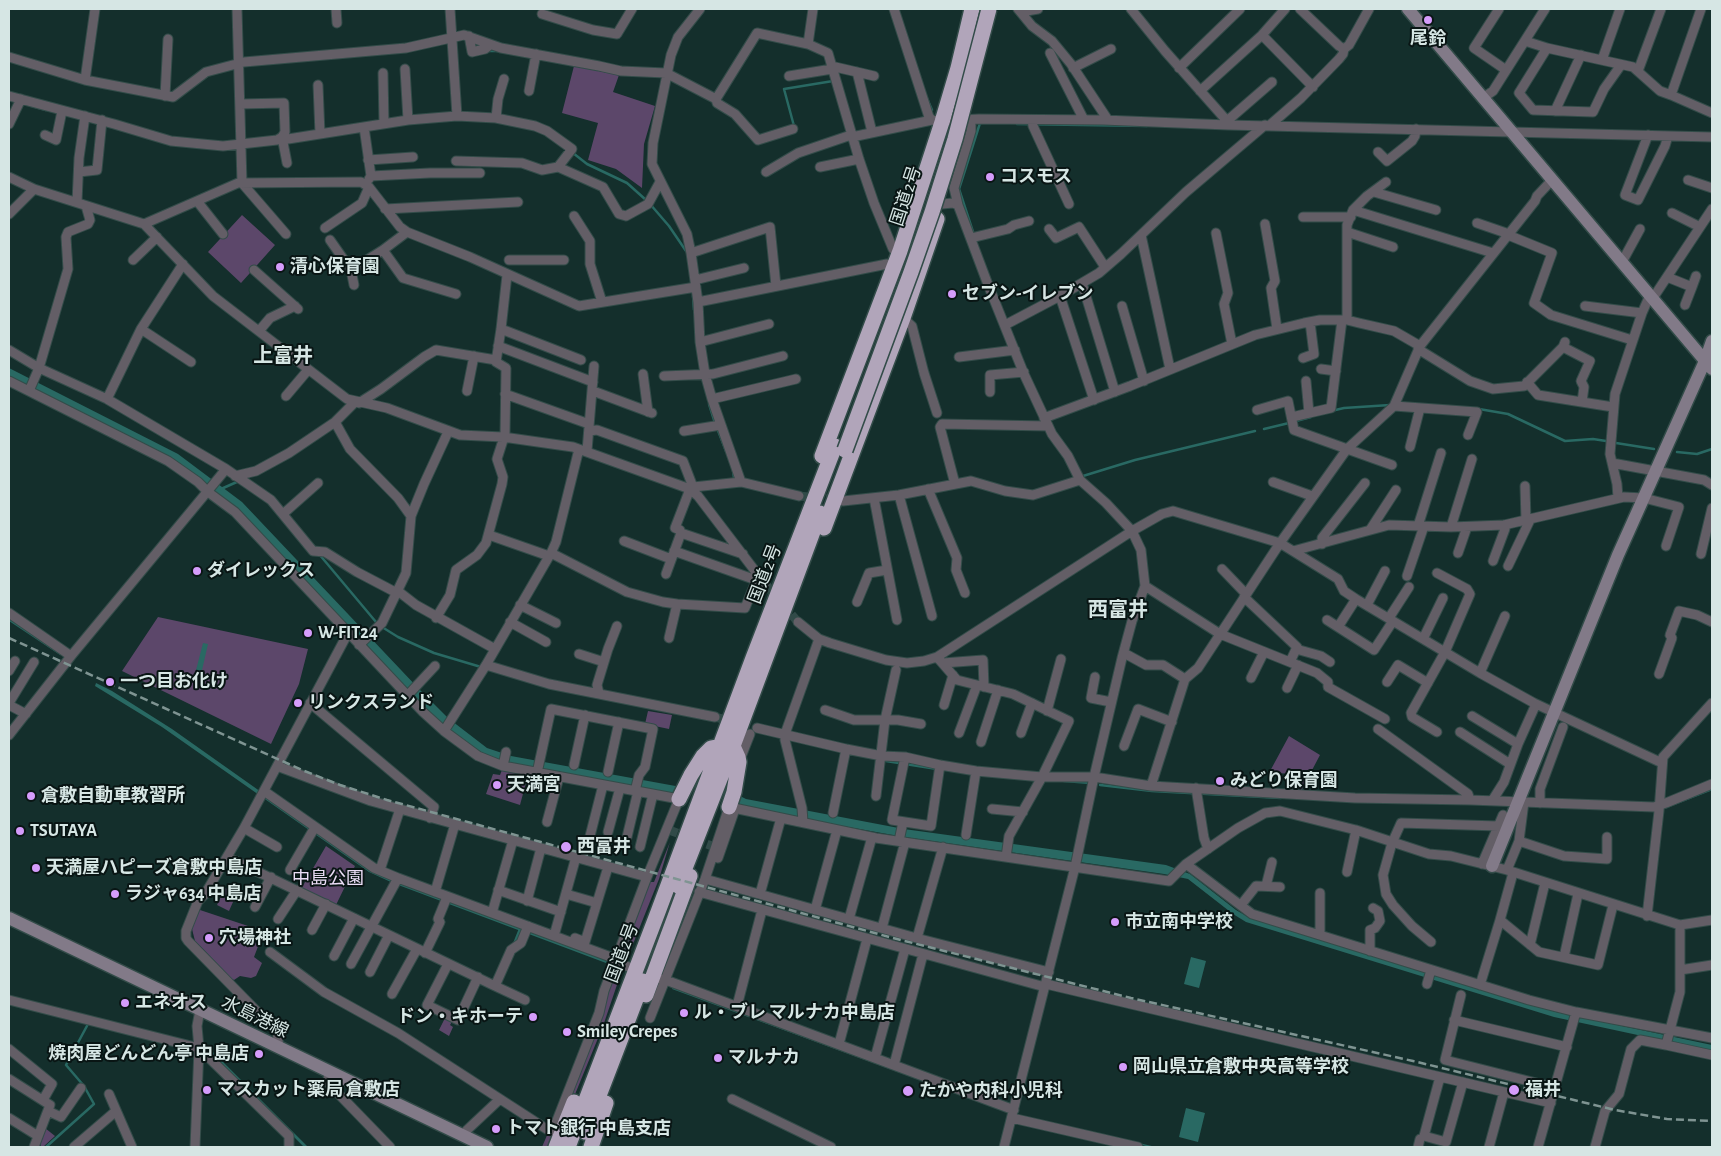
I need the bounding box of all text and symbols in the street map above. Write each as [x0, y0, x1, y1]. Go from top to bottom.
marker: 尾鈴 [1422, 14, 1434, 26]
place label: 尾鈴 [1410, 28, 1446, 50]
street label: 国道2号 [886, 163, 926, 229]
place label: コスモス [1000, 166, 1072, 188]
marker: コスモス [984, 171, 996, 183]
place label: 清心保育園 [290, 256, 380, 278]
marker: 清心保育園 [274, 261, 286, 273]
place label: セブン-イレブン [962, 283, 1093, 305]
marker: セブン-イレブン [946, 288, 958, 300]
district label: 上富井 [253, 344, 313, 368]
street label: 国道2号 [744, 541, 786, 607]
place label: ダイレックス [207, 560, 315, 582]
marker: ダイレックス [191, 565, 203, 577]
district label: 西富井 [1088, 598, 1148, 622]
place label: W-FIT24 [318, 622, 378, 644]
marker: W-FIT24 [302, 627, 314, 639]
place label: 一つ目お化け [120, 671, 228, 693]
marker: 一つ目お化け [104, 676, 116, 688]
place label: リンクスランド [308, 692, 434, 714]
marker: リンクスランド [292, 697, 304, 709]
place label: みどり保育園 [1230, 770, 1338, 792]
place label: 天満宮 [507, 774, 561, 796]
marker: みどり保育園 [1214, 775, 1226, 787]
marker: 天満宮 [491, 779, 503, 791]
place label: 倉敷自動車教習所 [41, 785, 185, 807]
marker: 倉敷自動車教習所 [25, 790, 37, 802]
place label: TSUTAYA [30, 820, 97, 842]
marker: TSUTAYA [14, 825, 26, 837]
place label: 西富井 [577, 836, 631, 858]
marker: 西富井 [559, 840, 573, 854]
place label: 天満屋ハピーズ倉敷中島店 [46, 857, 262, 879]
marker: 天満屋ハピーズ倉敷中島店 [30, 862, 42, 874]
park label: 中島公園 [292, 868, 364, 890]
place label: ラジャ634 中島店 [125, 883, 261, 905]
marker: ラジャ634 中島店 [109, 888, 121, 900]
place label: 市立南中学校 [1125, 911, 1233, 933]
marker: 市立南中学校 [1109, 916, 1121, 928]
street label: 国道2号 [601, 920, 643, 986]
place label: 穴場神社 [219, 927, 291, 949]
marker: 穴場神社 [203, 932, 215, 944]
place label: エネオス [135, 992, 207, 1014]
street label: 水島港線 [218, 992, 292, 1042]
marker: エネオス [119, 997, 131, 1009]
place label: ル・ブレ マルナカ中島店 [694, 1002, 895, 1024]
place label: ドン・キホーテ [397, 1006, 523, 1028]
marker: ル・ブレ マルナカ中島店 [678, 1007, 690, 1019]
marker: ドン・キホーテ [527, 1011, 539, 1023]
place label: Smiley Crepes [577, 1021, 678, 1043]
marker: Smiley Crepes [561, 1026, 573, 1038]
place label: 焼肉屋どんどん亭 中島店 [48, 1043, 249, 1065]
place label: マルナカ [728, 1047, 800, 1069]
marker: 焼肉屋どんどん亭 中島店 [253, 1048, 265, 1060]
marker: マルナカ [712, 1052, 724, 1064]
place label: 岡山県立倉敷中央高等学校 [1133, 1056, 1349, 1078]
marker: 岡山県立倉敷中央高等学校 [1117, 1061, 1129, 1073]
place label: マスカット薬局 倉敷店 [217, 1079, 400, 1101]
place label: 福井 [1525, 1079, 1561, 1101]
place label: たかや内科小児科 [919, 1080, 1063, 1102]
marker: 福井 [1507, 1083, 1521, 1097]
marker: マスカット薬局 倉敷店 [201, 1084, 213, 1096]
marker: たかや内科小児科 [901, 1084, 915, 1098]
place label: トマト銀行 中島支店 [506, 1118, 671, 1140]
marker: トマト銀行 中島支店 [490, 1123, 502, 1135]

